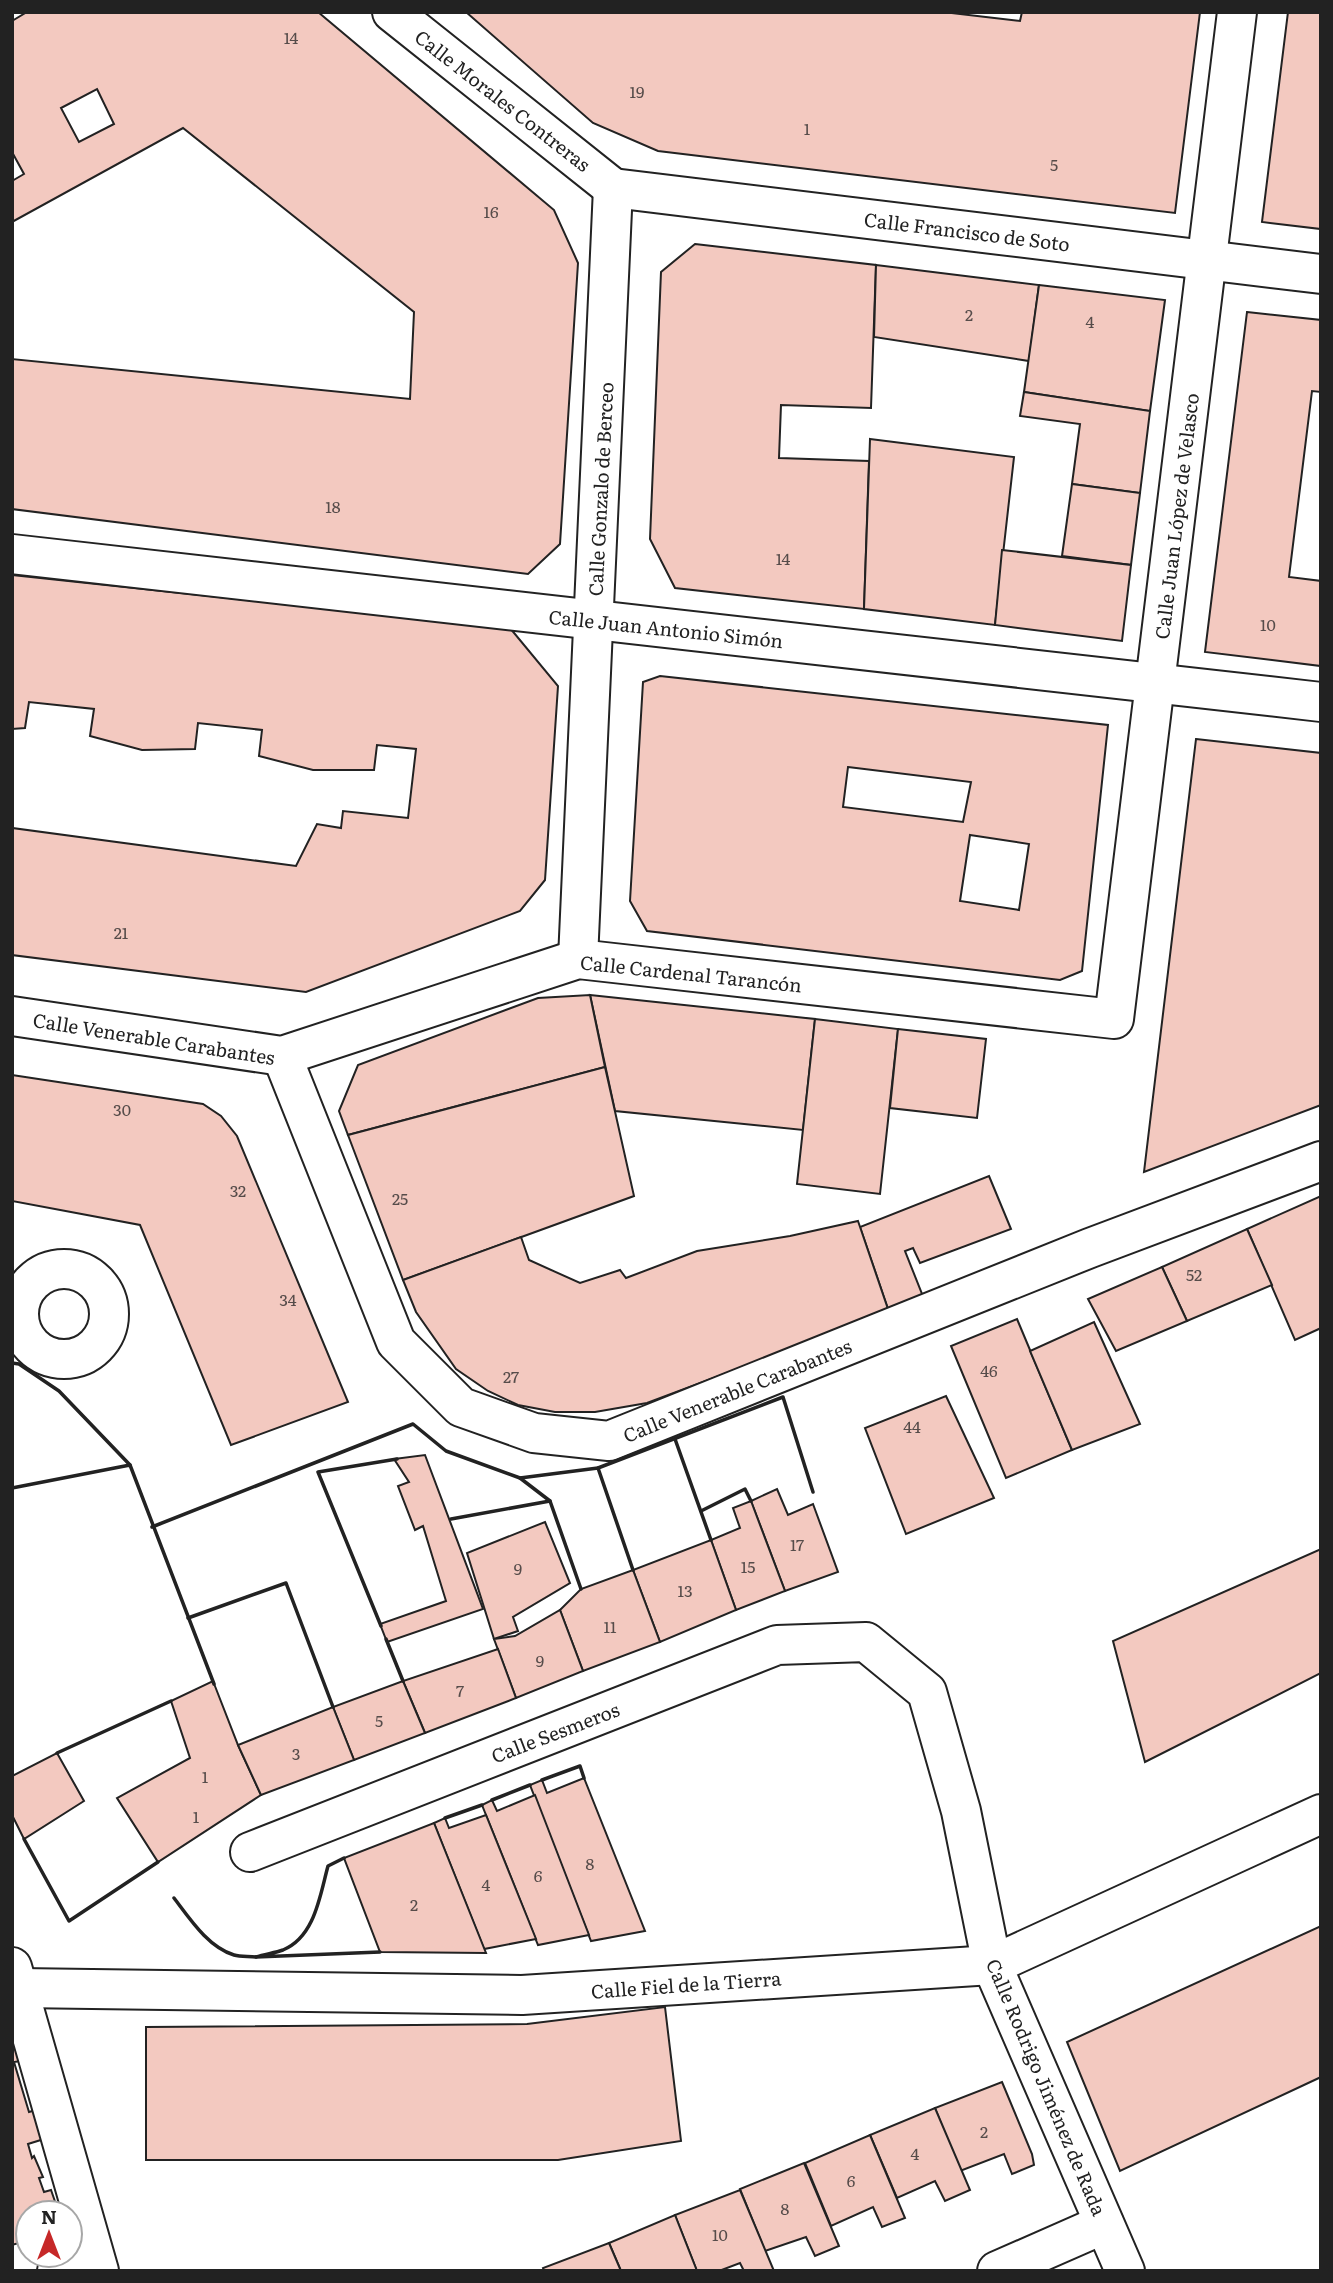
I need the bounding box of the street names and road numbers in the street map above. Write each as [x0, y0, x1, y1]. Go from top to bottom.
street label: Calle Morales Contreras [409, 22, 597, 178]
street label: Calle Francisco de Soto [863, 204, 1071, 258]
street label: Calle Gonzalo de Berceo [580, 381, 620, 597]
street label: Calle Juan López de Velasco [1147, 391, 1205, 641]
street label: Calle Juan Antonio Simón [547, 602, 785, 654]
street label: Calle Cardenal Tarancón [579, 947, 803, 999]
street label: Calle Venerable Carabantes [31, 1005, 277, 1071]
street label: Calle Venerable Carabantes [618, 1331, 856, 1449]
street label: Calle Sesmeros [487, 1695, 624, 1769]
street label: Calle Rodrigo Jiménez de Rada [980, 1954, 1114, 2220]
street label: Calle Fiel de la Tierra [590, 1963, 783, 2005]

